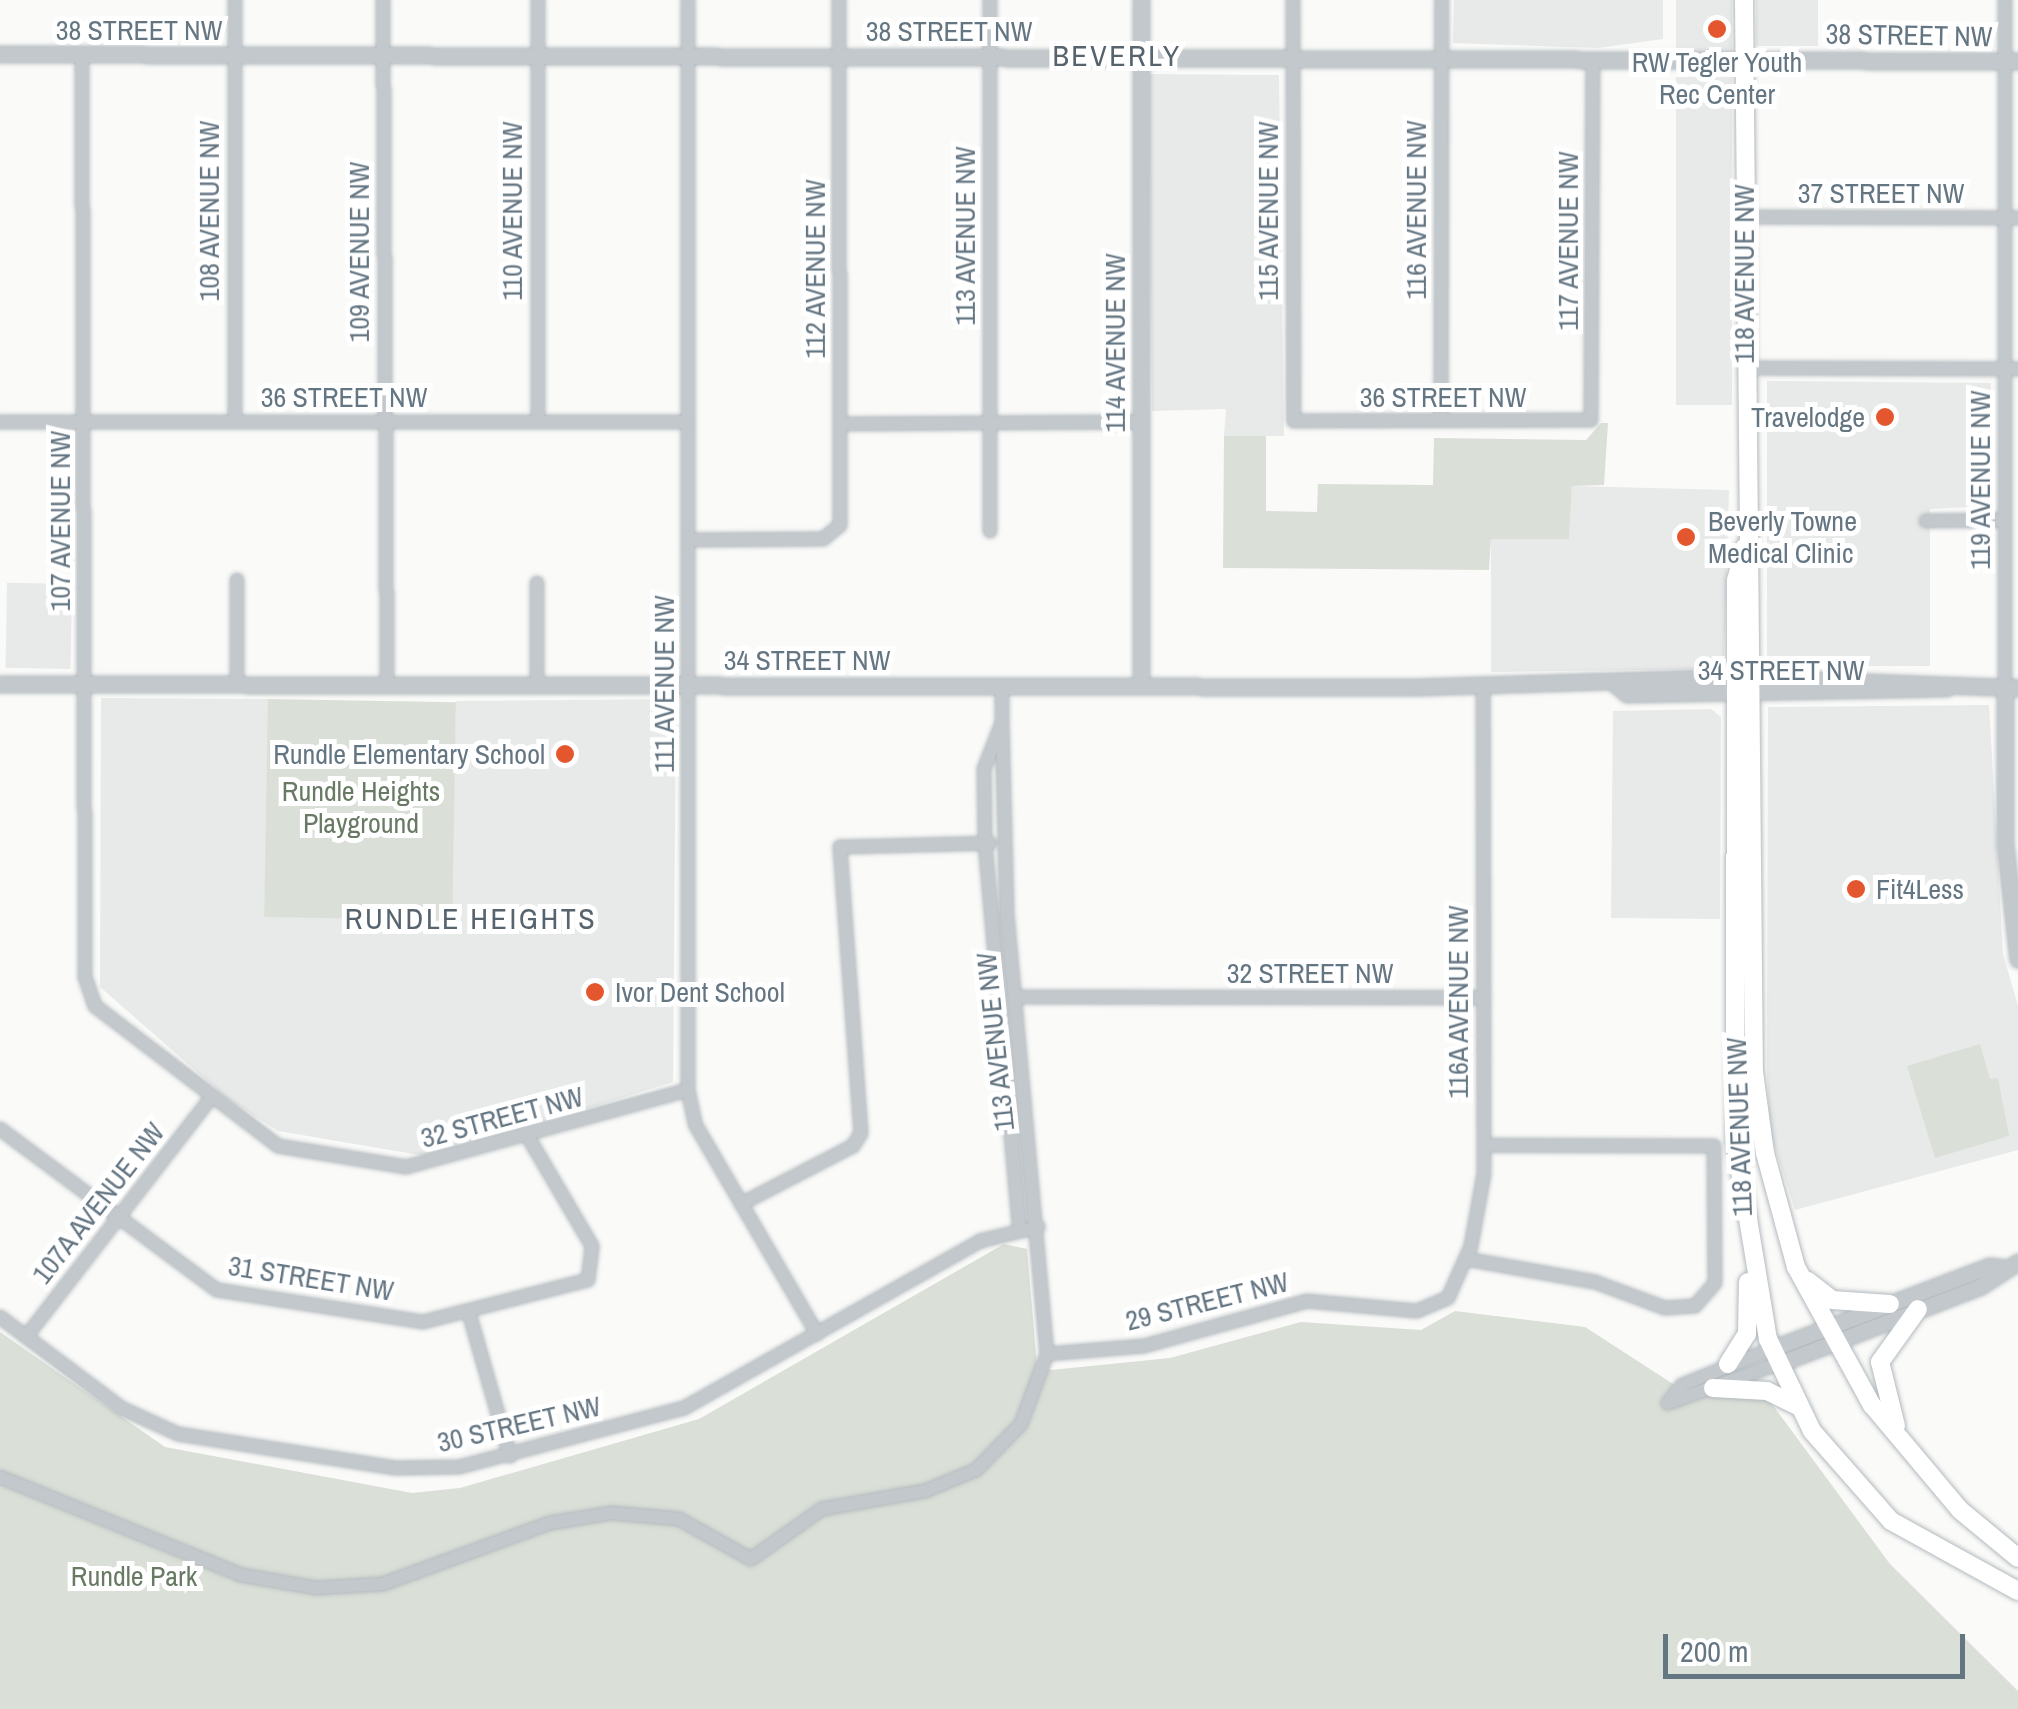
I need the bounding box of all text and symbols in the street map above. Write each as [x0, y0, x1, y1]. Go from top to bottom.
street label: 38 STREET NW [55, 13, 223, 47]
street label: 38 STREET NW [865, 14, 1033, 48]
street label: 38 STREET NW [1825, 17, 1993, 53]
marker: RW Tegler Youth Rec Center [1706, 18, 1728, 40]
district label: BEVERLY [1052, 37, 1182, 73]
place label: RW Tegler Youth Rec Center [1631, 45, 1803, 111]
street label: 108 AVENUE NW [192, 120, 226, 302]
street label: 116 AVENUE NW [1399, 120, 1433, 300]
street label: 110 AVENUE NW [495, 121, 529, 301]
street label: 115 AVENUE NW [1251, 121, 1285, 301]
street label: 113 AVENUE NW [948, 146, 982, 326]
street label: 117 AVENUE NW [1551, 151, 1585, 331]
street label: 109 AVENUE NW [342, 161, 376, 343]
street label: 37 STREET NW [1797, 176, 1965, 210]
street label: 112 AVENUE NW [798, 179, 832, 359]
street label: 118 AVENUE NW [1727, 184, 1761, 364]
street label: 114 AVENUE NW [1098, 253, 1132, 433]
street label: 36 STREET NW [260, 380, 428, 414]
street label: 36 STREET NW [1359, 380, 1527, 414]
street label: 119 AVENUE NW [1963, 390, 1997, 570]
place label: Travelodge [1751, 400, 1865, 434]
marker: Travelodge [1874, 406, 1896, 428]
street label: 107 AVENUE NW [43, 430, 77, 612]
place label: Beverly Towne Medical Clinic [1708, 504, 1857, 570]
marker: Beverly Towne Medical Clinic [1673, 524, 1699, 550]
street label: 111 AVENUE NW [647, 595, 681, 773]
street label: 34 STREET NW [723, 643, 891, 677]
street label: 34 STREET NW [1697, 653, 1865, 687]
place label: Rundle Elementary School [273, 737, 545, 771]
marker: Rundle Elementary School [554, 743, 576, 765]
park label: Rundle Heights Playground [282, 774, 440, 840]
place label: Fit4Less [1876, 872, 1964, 906]
marker: Fit4Less [1845, 878, 1867, 900]
district label: RUNDLE HEIGHTS [345, 900, 597, 936]
street label: 116A AVENUE NW [1441, 904, 1475, 1100]
street label: 113 AVENUE NW [969, 951, 1021, 1133]
street label: 32 STREET NW [1226, 956, 1394, 990]
place label: Ivor Dent School [615, 975, 785, 1009]
marker: Ivor Dent School [584, 981, 606, 1003]
street label: 118 AVENUE NW [1719, 1036, 1759, 1218]
street label: 32 STREET NW [417, 1079, 587, 1155]
street label: 107A AVENUE NW [24, 1115, 172, 1291]
street label: 31 STREET NW [226, 1248, 396, 1308]
street label: 29 STREET NW [1122, 1264, 1292, 1338]
street label: 30 STREET NW [434, 1389, 604, 1459]
park label: Rundle Park [71, 1559, 197, 1593]
scale bar [1668, 1614, 1970, 1676]
text: 200 m [1680, 1631, 1748, 1671]

